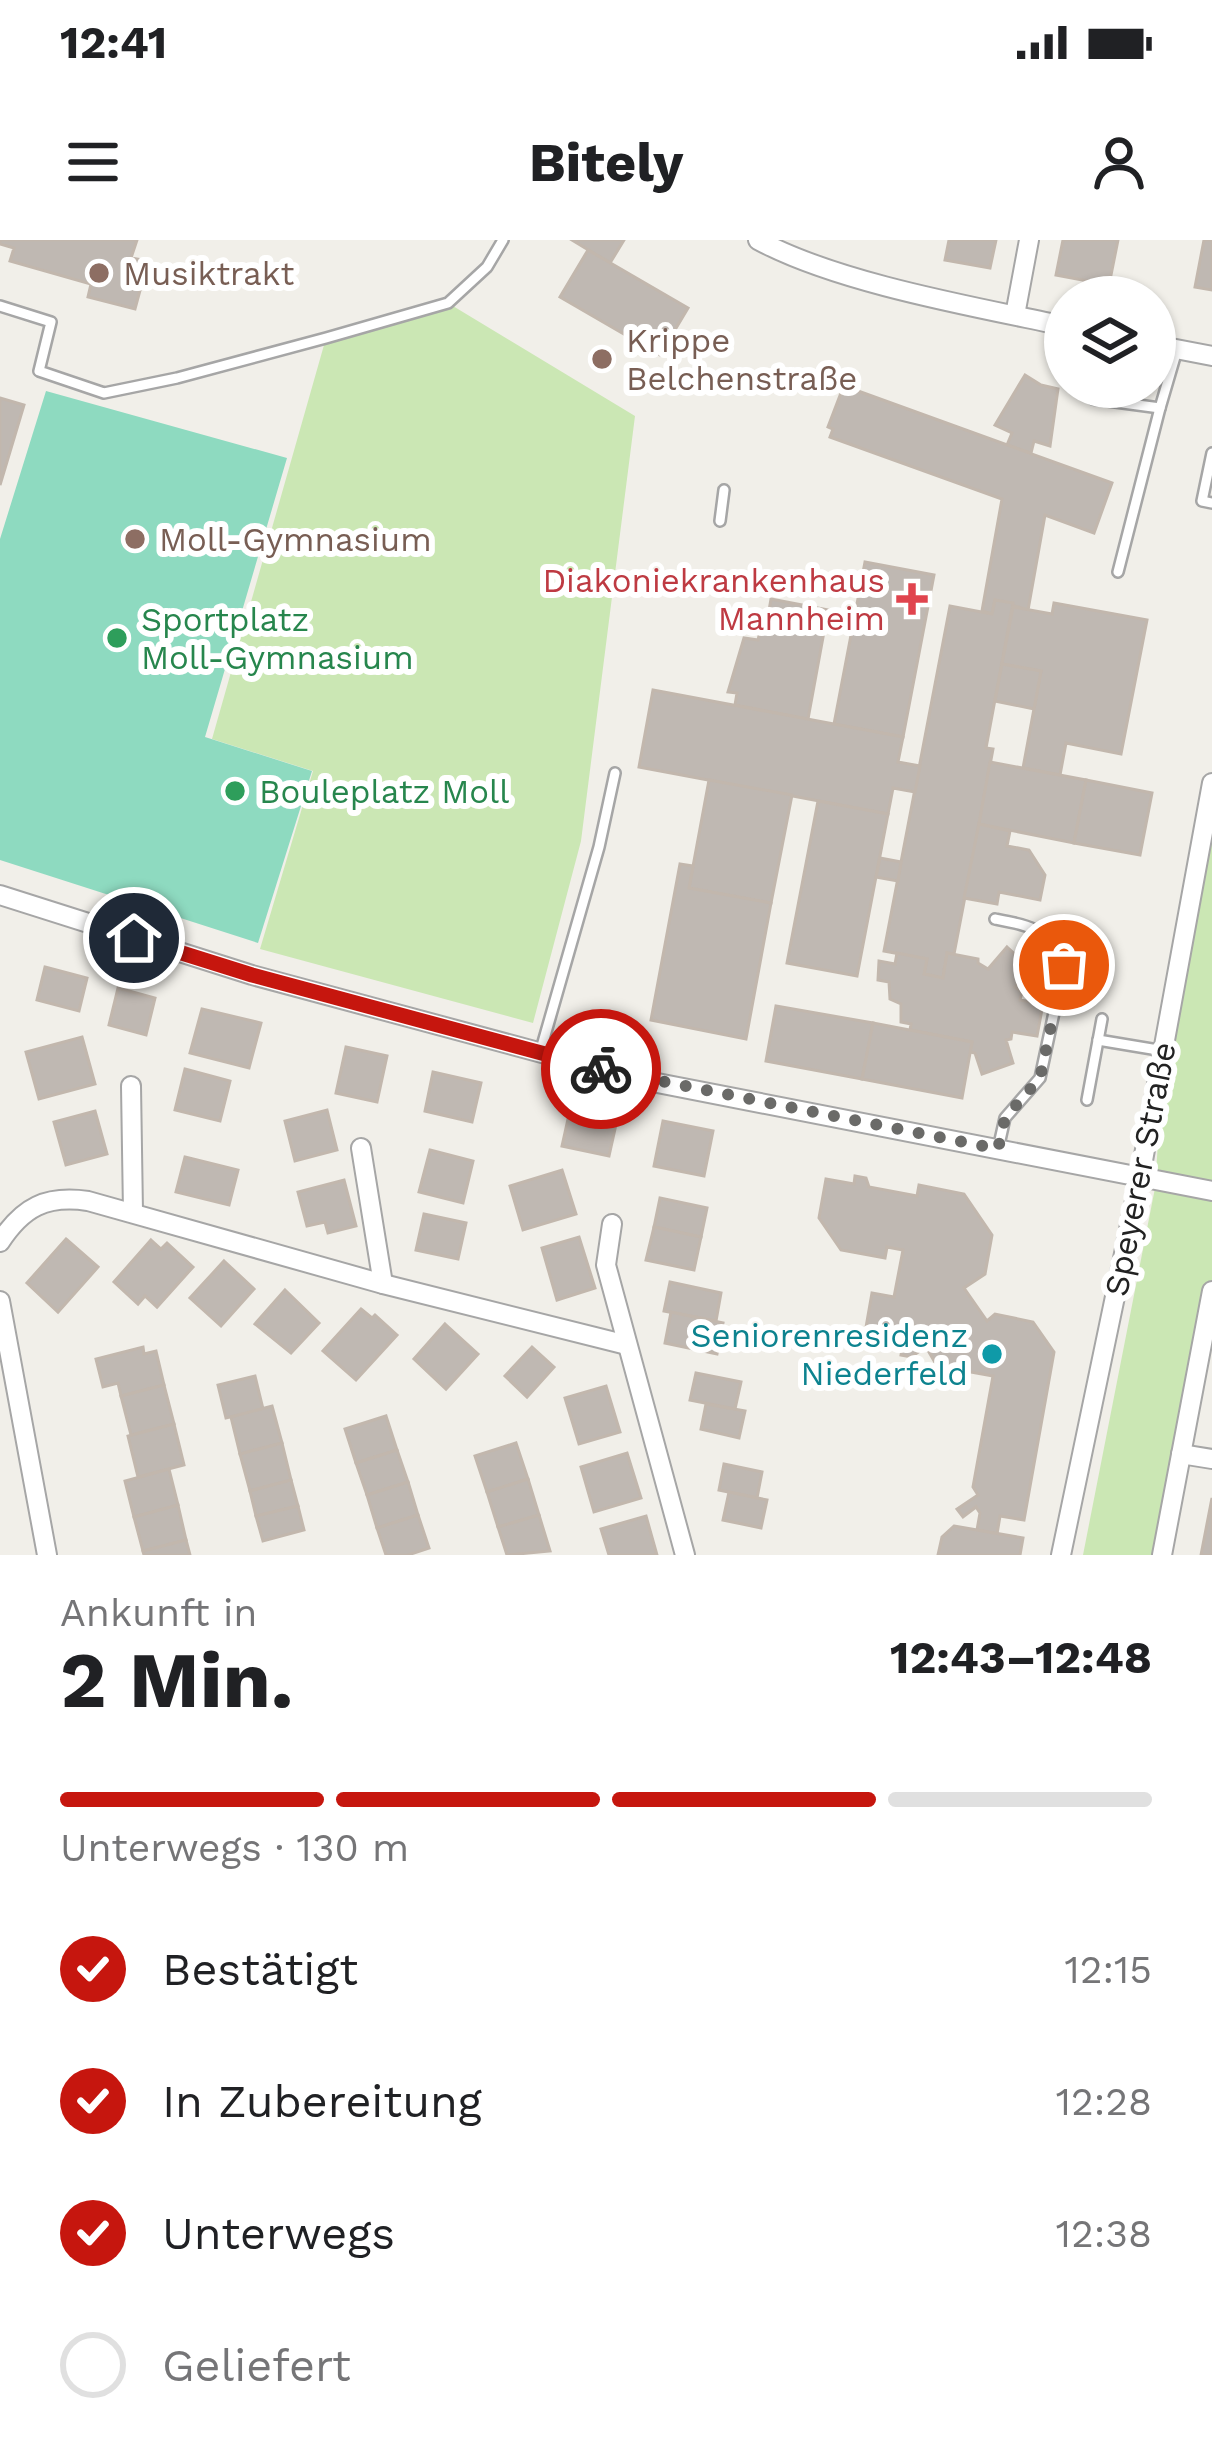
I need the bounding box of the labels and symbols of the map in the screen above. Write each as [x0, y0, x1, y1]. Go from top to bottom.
place label: Musiktrakt [123, 254, 294, 293]
marker: Musiktrakt [86, 260, 112, 286]
place label: Krippe Belchenstraße [626, 321, 857, 398]
marker: Krippe Belchenstraße [589, 346, 615, 372]
place label: Moll-Gymnasium [159, 520, 432, 559]
marker: Moll-Gymnasium [122, 526, 148, 552]
place label: Diakoniekrankenhaus Mannheim [542, 561, 885, 638]
marker: Diakoniekrankenhaus Mannheim [896, 583, 928, 615]
place label: Sportplatz Moll-Gymnasium [141, 600, 414, 677]
marker: Sportplatz Moll-Gymnasium [104, 625, 130, 651]
place label: Bouleplatz Moll [259, 772, 509, 811]
marker: Bouleplatz Moll [222, 778, 248, 804]
pin [83, 887, 185, 989]
pin [1013, 914, 1115, 1016]
courier [541, 1009, 661, 1129]
street label: Speyerer Straße [1096, 1039, 1184, 1299]
place label: Seniorenresidenz Niederfeld [690, 1316, 968, 1393]
marker: Seniorenresidenz Niederfeld [979, 1341, 1005, 1367]

